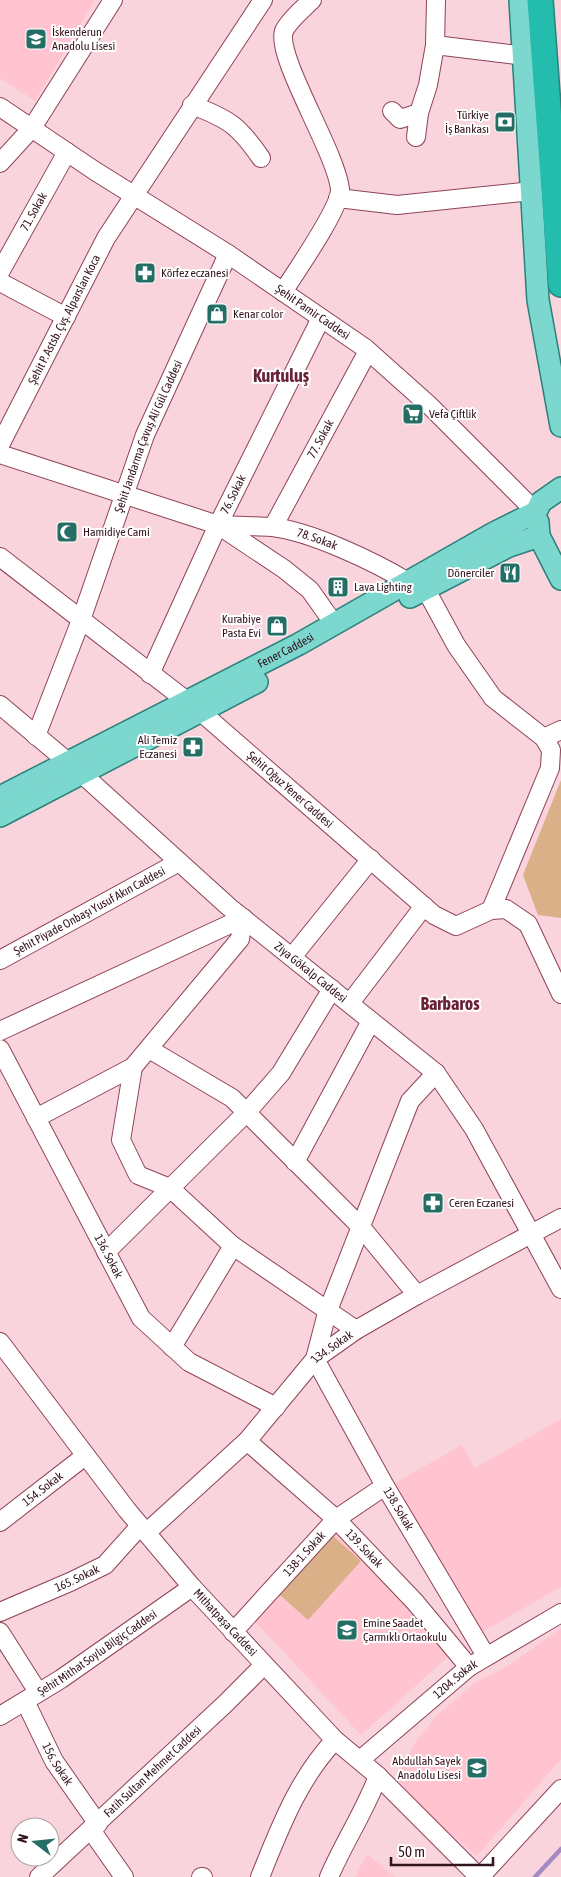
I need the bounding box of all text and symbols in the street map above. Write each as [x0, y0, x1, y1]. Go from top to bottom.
place label: İskenderun Anadolu Lisesi [52, 25, 115, 53]
school or university icon: İskenderun Anadolu Lisesi [24, 27, 48, 51]
place label: Türkiye İş Bankası [445, 108, 489, 136]
bank icon: Türkiye İş Bankası [493, 110, 517, 134]
street label: 71. Sokak [17, 189, 50, 233]
street label: Şehit P. Astsb. Çvş. Alparslan Koca [25, 252, 103, 387]
pharmacy icon: Körfez eczanesi [133, 261, 157, 285]
place label: Körfez eczanesi [161, 266, 228, 280]
street label: Şehit Pamir Caddesi [273, 282, 352, 342]
shop icon: Kenar color [205, 302, 229, 326]
place label: Kenar color [233, 307, 283, 321]
street label: Şehit Jandarma Çavuş Ali Gül Caddesi [112, 358, 185, 515]
district label: Kurtuluş [253, 365, 310, 386]
supermarket icon: Vefa Çiftlik [401, 402, 425, 426]
place label: Vefa Çiftlik [429, 407, 477, 421]
street label: 77. Sokak [304, 417, 337, 461]
street label: 76. Sokak [218, 472, 249, 516]
mosque icon: Hamidiye Cami [55, 520, 79, 544]
place label: Hamidiye Cami [83, 525, 150, 539]
street label: 78. Sokak [295, 526, 340, 553]
restaurant icon: Dönerciler [498, 561, 522, 585]
place label: Dönerciler [448, 566, 494, 580]
building icon: Lava Lighting [326, 575, 350, 599]
place label: Lava Lighting [354, 580, 413, 594]
place label: Kurabiye Pasta Evi [222, 612, 261, 640]
shop icon: Kurabiye Pasta Evi [265, 614, 289, 638]
street label: Fener Caddesi [255, 630, 316, 671]
place label: Ali Temiz Eczanesi [138, 733, 178, 761]
pharmacy icon: Ali Temiz Eczanesi [181, 735, 205, 759]
street label: Şehit Oğuz Yener Caddesi [244, 748, 336, 831]
street label: Şehit Piyade Onbaşı Yusuf Akın Caddesi [11, 864, 168, 958]
street label: Ziya Gökalp Caddesi [272, 939, 350, 1006]
district label: Barbaros [420, 993, 480, 1014]
pharmacy icon: Ceren Eczanesi [421, 1191, 445, 1215]
place label: Ceren Eczanesi [449, 1196, 514, 1210]
street label: 136. Sokak [91, 1232, 126, 1281]
street label: 134. Sokak [308, 1327, 356, 1366]
street label: 154. Sokak [20, 1468, 66, 1509]
street label: 138. Sokak [380, 1485, 417, 1533]
street label: 139. Sokak [343, 1526, 386, 1571]
street label: 138-1. Sokak [281, 1528, 329, 1579]
street label: 165. Sokak [53, 1562, 102, 1595]
street label: Mithatpaşa Caddesi [190, 1586, 260, 1659]
street label: Şehit Mithat Soylu Bilgiç Caddesi [35, 1607, 160, 1699]
place label: Emine Saadet Çarmıklı Ortaokulu [363, 1616, 447, 1644]
school or university icon: Emine Saadet Çarmıklı Ortaokulu [335, 1618, 359, 1642]
street label: 1204. Sokak [430, 1656, 480, 1701]
street label: Fatih Sultan Mehmet Caddesi [101, 1723, 204, 1820]
street label: 156. Sokak [39, 1740, 76, 1789]
place label: Abdullah Sayek Anadolu Lisesi [392, 1754, 462, 1782]
school or university icon: Abdullah Sayek Anadolu Lisesi [465, 1756, 489, 1780]
north arrow [10, 1817, 60, 1867]
text: N [14, 1832, 31, 1845]
scale bar [391, 1834, 494, 1866]
text: 50 m [398, 1843, 425, 1860]

